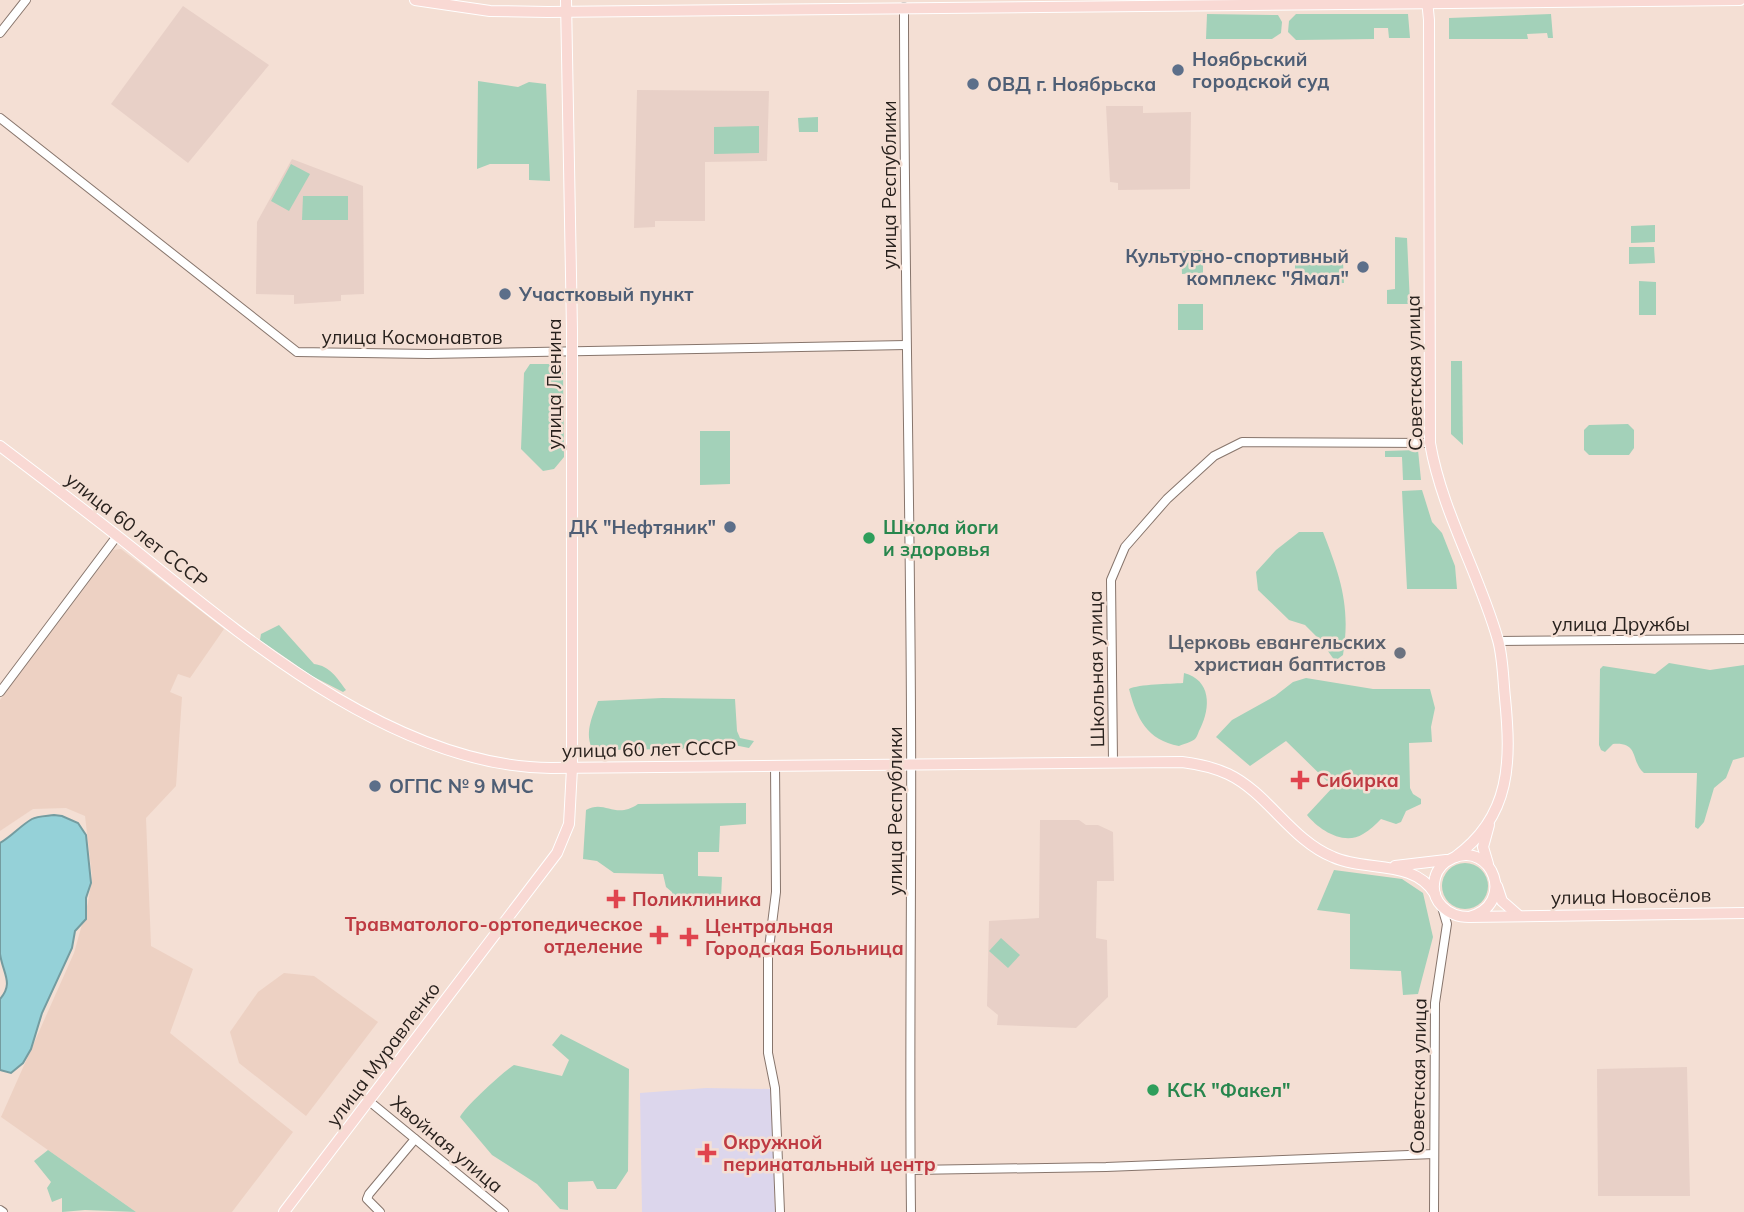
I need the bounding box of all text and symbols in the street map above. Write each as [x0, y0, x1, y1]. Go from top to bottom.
place label: Ноябрьский городской суд [1192, 47, 1329, 93]
marker: Ноябрьский городской суд [1170, 62, 1186, 78]
place label: ОВД г. Ноябрьска [987, 72, 1156, 96]
marker: ОВД г. Ноябрьска [965, 76, 981, 92]
street label: улица Республики [877, 101, 901, 269]
place label: Культурно-спортивный комплекс "Ямал" [1125, 244, 1349, 290]
marker: Культурно-спортивный комплекс "Ямал" [1355, 259, 1371, 275]
place label: Участковый пункт [518, 282, 694, 306]
marker: Участковый пункт [497, 286, 513, 302]
street label: Советская улица [1401, 295, 1427, 451]
street label: улица Ленина [542, 319, 566, 449]
street label: улица Космонавтов [321, 325, 503, 349]
street label: улица 60 лет СССР [61, 467, 213, 593]
place label: ДК "Нефтяник" [569, 515, 716, 539]
place label: Школа йоги и здоровья [883, 515, 999, 561]
marker: ДК "Нефтяник" [722, 519, 738, 535]
marker: Школа йоги и здоровья [861, 530, 877, 546]
street label: Школьная улица [1083, 590, 1109, 748]
street label: улица Дружбы [1552, 612, 1690, 636]
place label: Церковь евангельских христиан баптистов [1168, 630, 1386, 676]
marker: Церковь евангельских христиан баптистов [1392, 645, 1408, 661]
street label: улица Республики [883, 727, 907, 895]
street label: улица 60 лет СССР [562, 735, 736, 763]
place label: Сибирка [1316, 768, 1399, 792]
marker: Сибирка [1290, 770, 1310, 790]
place label: ОГПС № 9 МЧС [389, 774, 534, 798]
marker: ОГПС № 9 МЧС [367, 778, 383, 794]
street label: улица Новосёлов [1551, 883, 1711, 909]
place label: Поликлиника [632, 887, 762, 911]
marker: Поликлиника [606, 889, 626, 909]
place label: Травматолого-ортопедическое отделение [345, 912, 643, 958]
place label: Центральная Городская Больница [705, 914, 904, 960]
marker: Травматолого-ортопедическое отделение [649, 925, 669, 945]
marker: Центральная Городская Больница [679, 927, 699, 947]
street label: улица Муравленко [321, 977, 445, 1131]
street label: Советская улица [1405, 998, 1431, 1154]
place label: КСК "Факел" [1167, 1078, 1291, 1102]
marker: КСК "Факел" [1145, 1082, 1161, 1098]
street label: Хвойная улица [386, 1090, 508, 1198]
place label: Окружной перинатальный центр [723, 1130, 936, 1176]
marker: Окружной перинатальный центр [697, 1143, 717, 1163]

